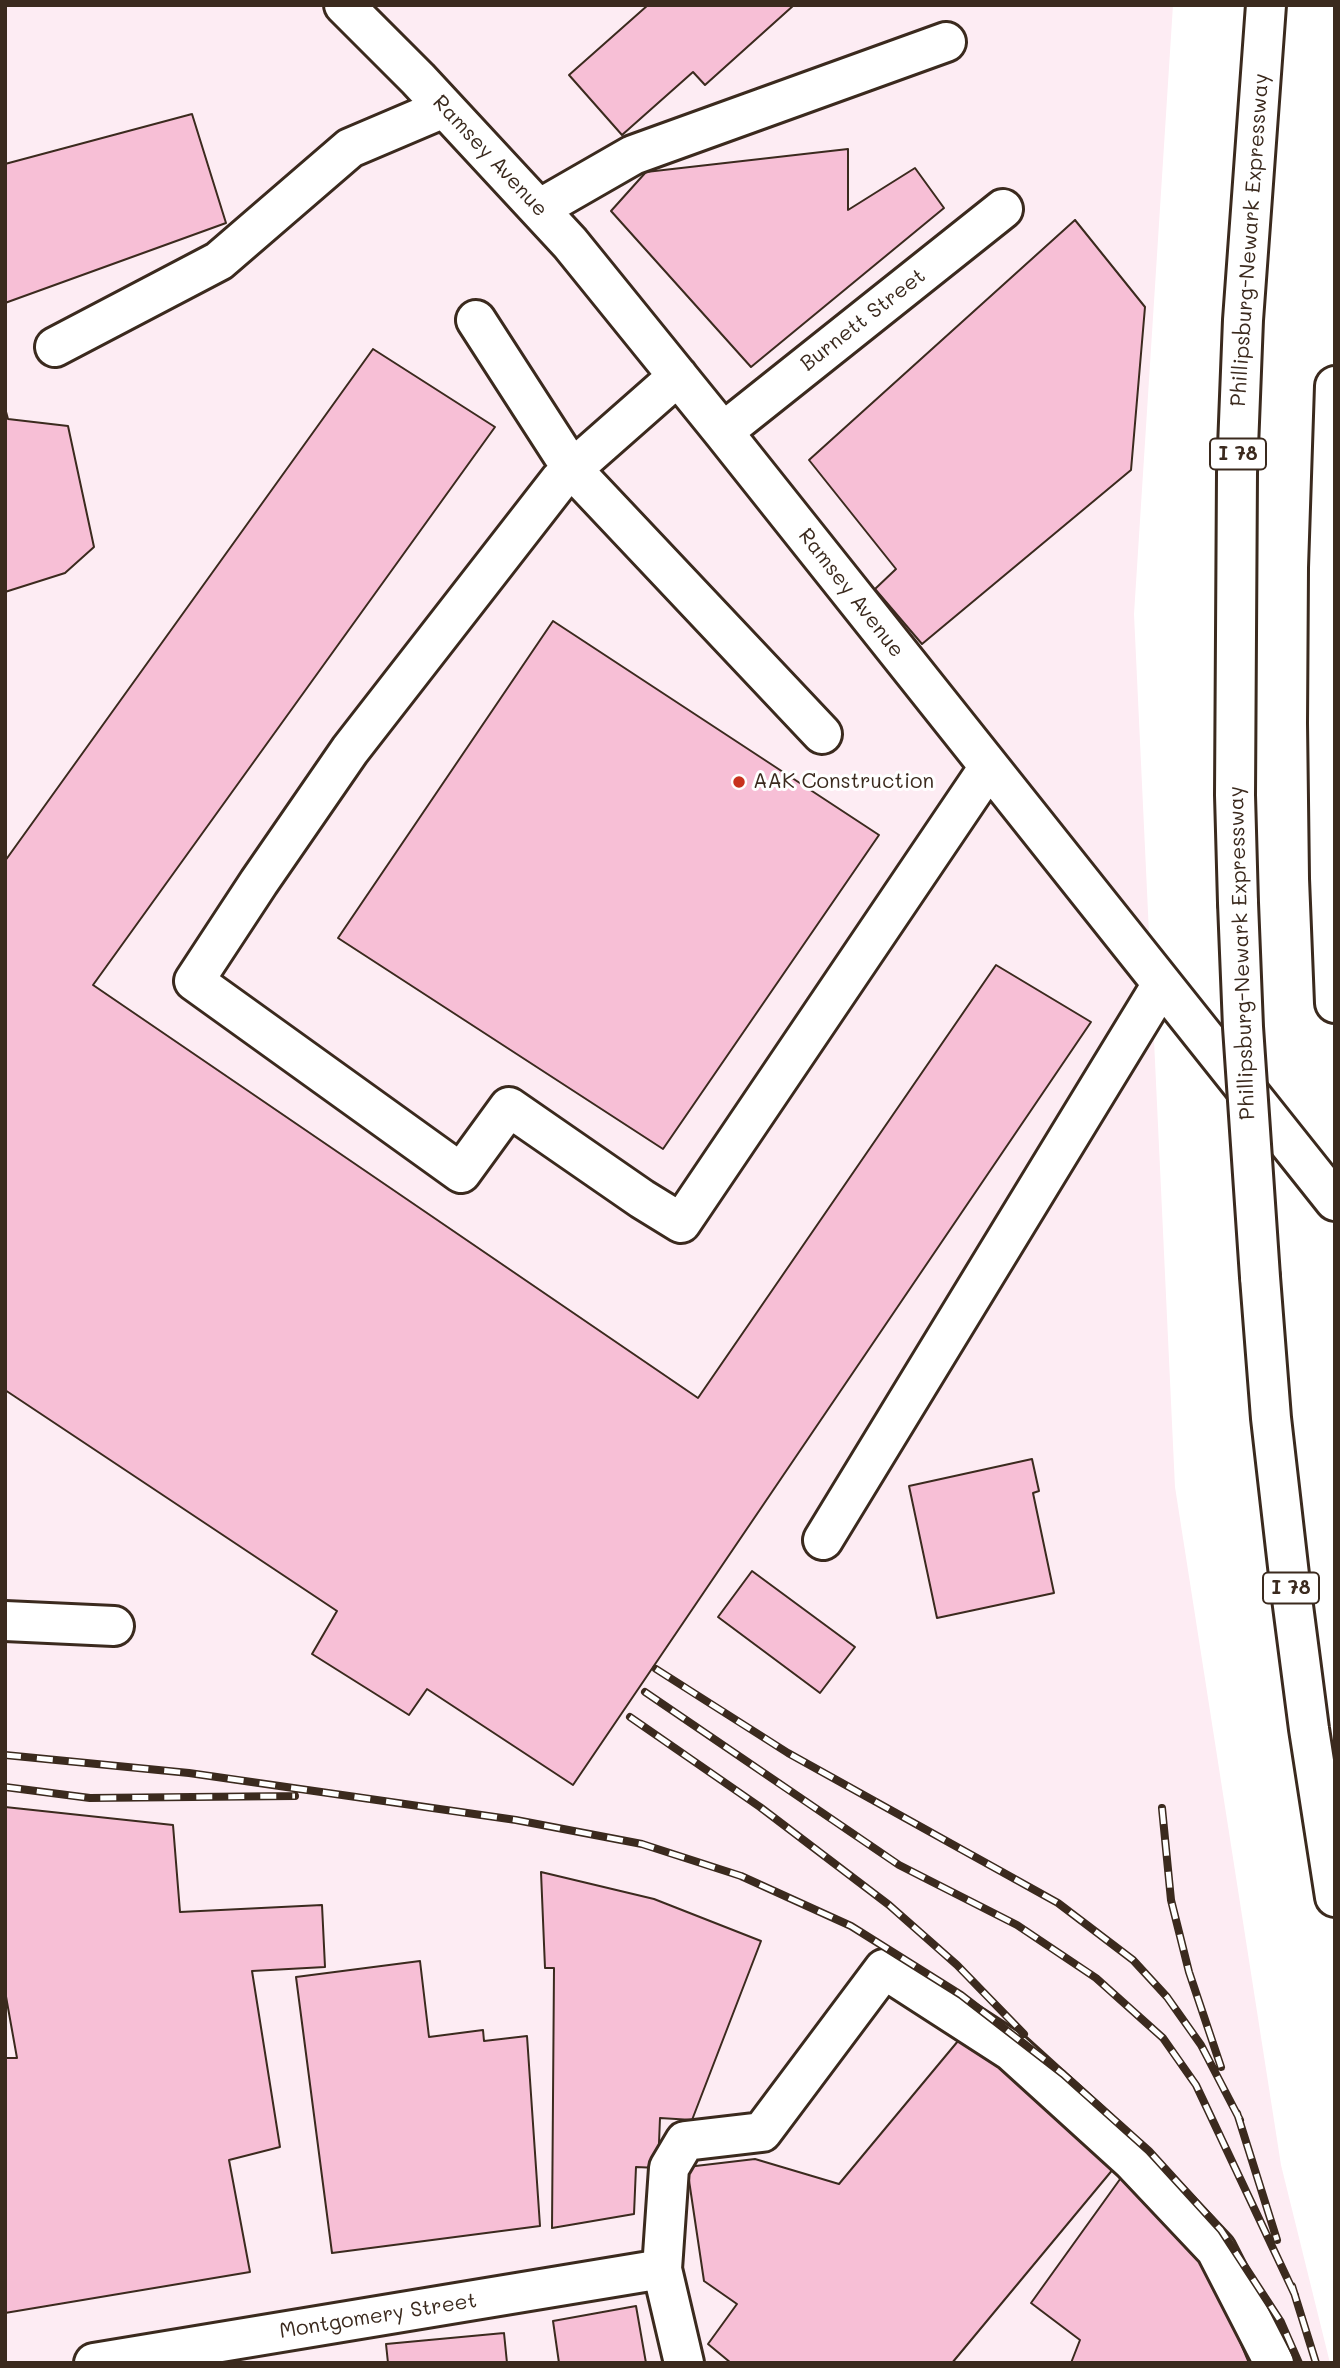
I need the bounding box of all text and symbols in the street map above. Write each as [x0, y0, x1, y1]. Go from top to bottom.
street label: Phillipsburg-Newark Expressway [1226, 73, 1274, 407]
street label: Ramsey Avenue [427, 90, 553, 222]
street label: Burnett Street [795, 263, 931, 377]
road number: I 78 [1210, 438, 1266, 470]
street label: Ramsey Avenue [793, 523, 909, 663]
place label: AAK Construction [753, 769, 934, 795]
marker: AAK Construction [731, 774, 747, 790]
street label: Phillipsburg-Newark Expressway [1224, 786, 1260, 1120]
road number: I 78 [1263, 1572, 1319, 1604]
street label: Montgomery Street [278, 2288, 478, 2344]

